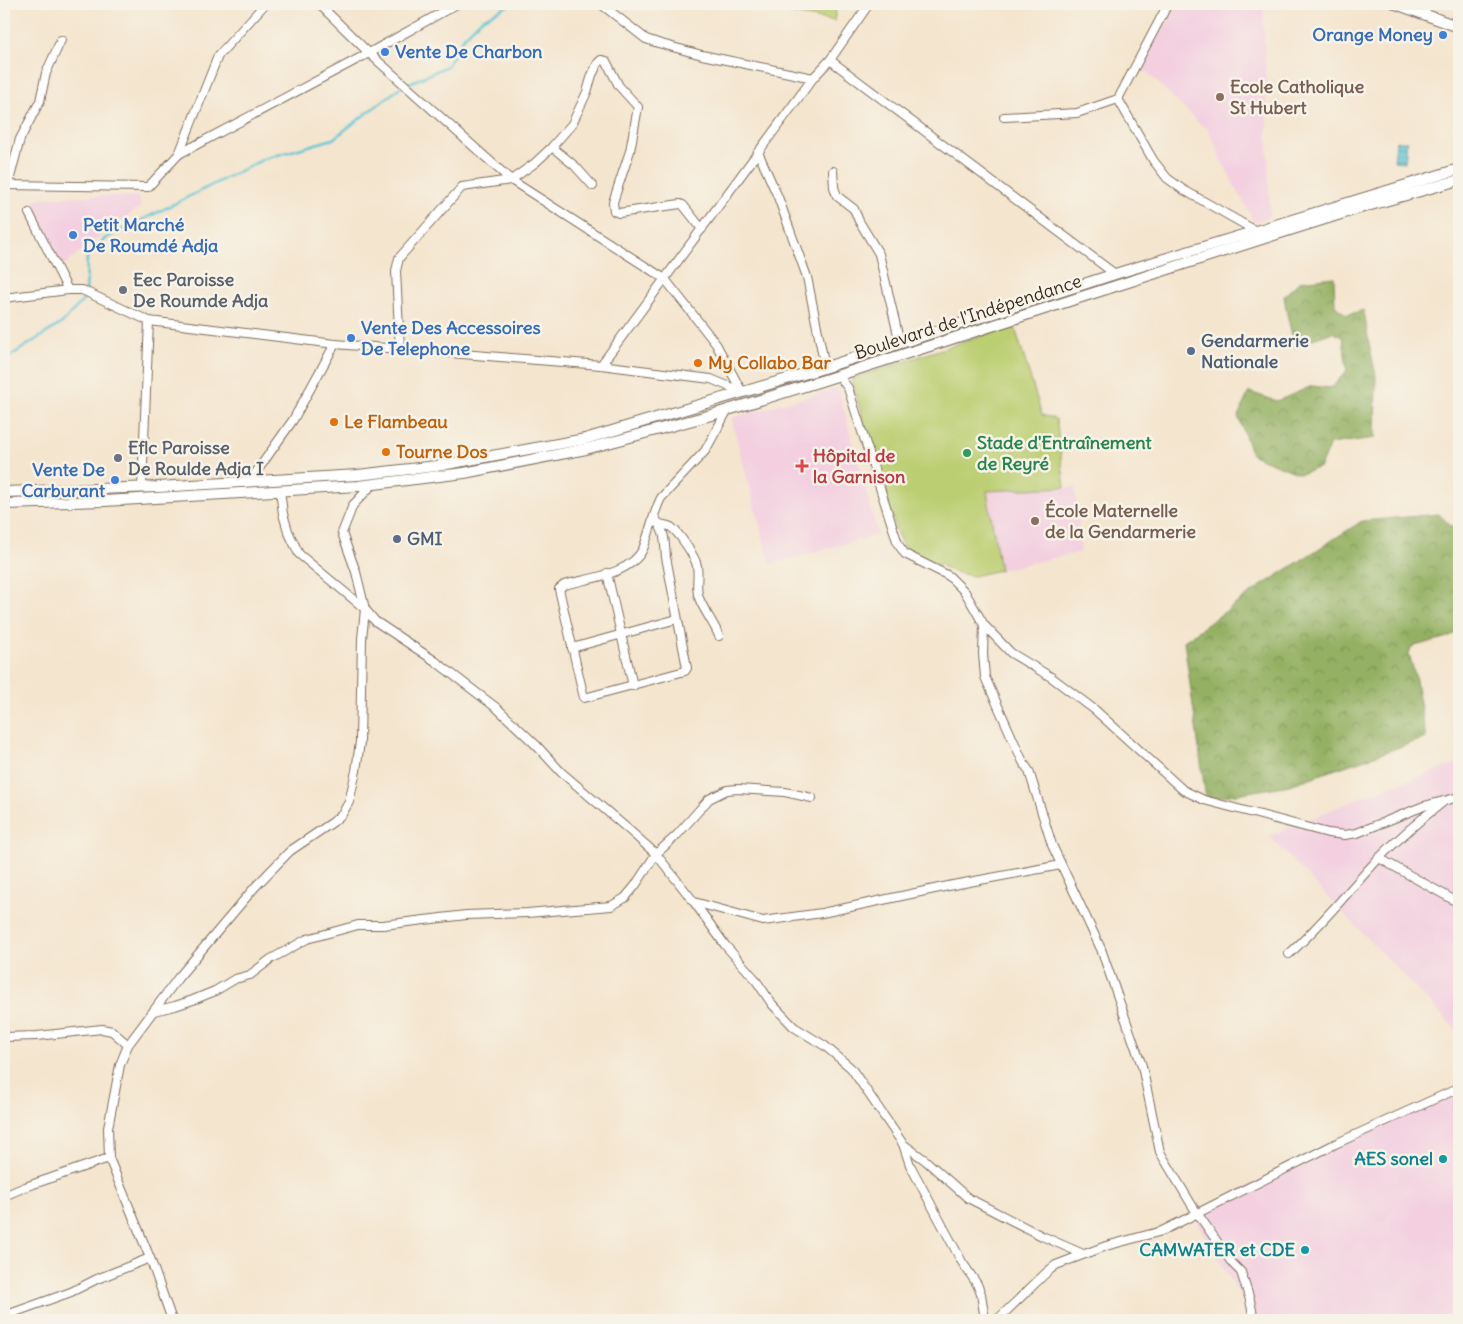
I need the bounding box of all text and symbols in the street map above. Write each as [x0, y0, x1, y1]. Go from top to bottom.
place label: Orange Money [1312, 23, 1433, 46]
marker: Orange Money [1437, 29, 1449, 41]
place label: Vente De Charbon [395, 40, 543, 63]
marker: Vente De Charbon [379, 46, 391, 58]
place label: Ecole Catholique St Hubert [1230, 75, 1364, 119]
marker: Ecole Catholique St Hubert [1214, 91, 1226, 103]
place label: Petit Marché De Roumdé Adja [83, 213, 218, 257]
marker: Petit Marché De Roumdé Adja [67, 229, 79, 241]
place label: Eec Paroisse De Roumde Adja [133, 268, 268, 312]
street label: Boulevard de l'Indépendance [851, 269, 1084, 364]
marker: Eec Paroisse De Roumde Adja [117, 284, 129, 296]
place label: Vente Des Accessoires De Telephone [361, 316, 541, 360]
place label: Gendarmerie Nationale [1201, 329, 1309, 373]
marker: Vente Des Accessoires De Telephone [345, 332, 357, 344]
marker: Gendarmerie Nationale [1185, 345, 1197, 357]
place label: My Collabo Bar [708, 351, 832, 374]
marker: My Collabo Bar [692, 357, 704, 369]
place label: Le Flambeau [344, 410, 448, 433]
marker: Le Flambeau [328, 416, 340, 428]
place label: Stade d'Entraînement de Reyré [977, 431, 1153, 475]
place label: Eflc Paroisse De Roulde Adja I [128, 436, 264, 480]
place label: Tourne Dos [396, 440, 488, 463]
place label: Hôpital de la Garnison [813, 444, 906, 488]
marker: Tourne Dos [380, 446, 392, 458]
marker: Stade d'Entraînement de Reyré [961, 447, 973, 459]
marker: Eflc Paroisse De Roulde Adja I [112, 452, 124, 464]
place label: Vente De Carburant [21, 458, 106, 502]
marker: Hôpital de la Garnison [795, 459, 809, 473]
marker: Vente De Carburant [109, 474, 121, 486]
place label: École Maternelle de la Gendarmerie [1045, 499, 1196, 543]
marker: École Maternelle de la Gendarmerie [1029, 515, 1041, 527]
place label: GMI [407, 527, 443, 550]
marker: GMI [391, 533, 403, 545]
place label: AES sonel [1354, 1147, 1433, 1170]
marker: AES sonel [1437, 1153, 1449, 1165]
place label: CAMWATER et CDE [1139, 1238, 1295, 1261]
marker: CAMWATER et CDE [1299, 1244, 1311, 1256]

